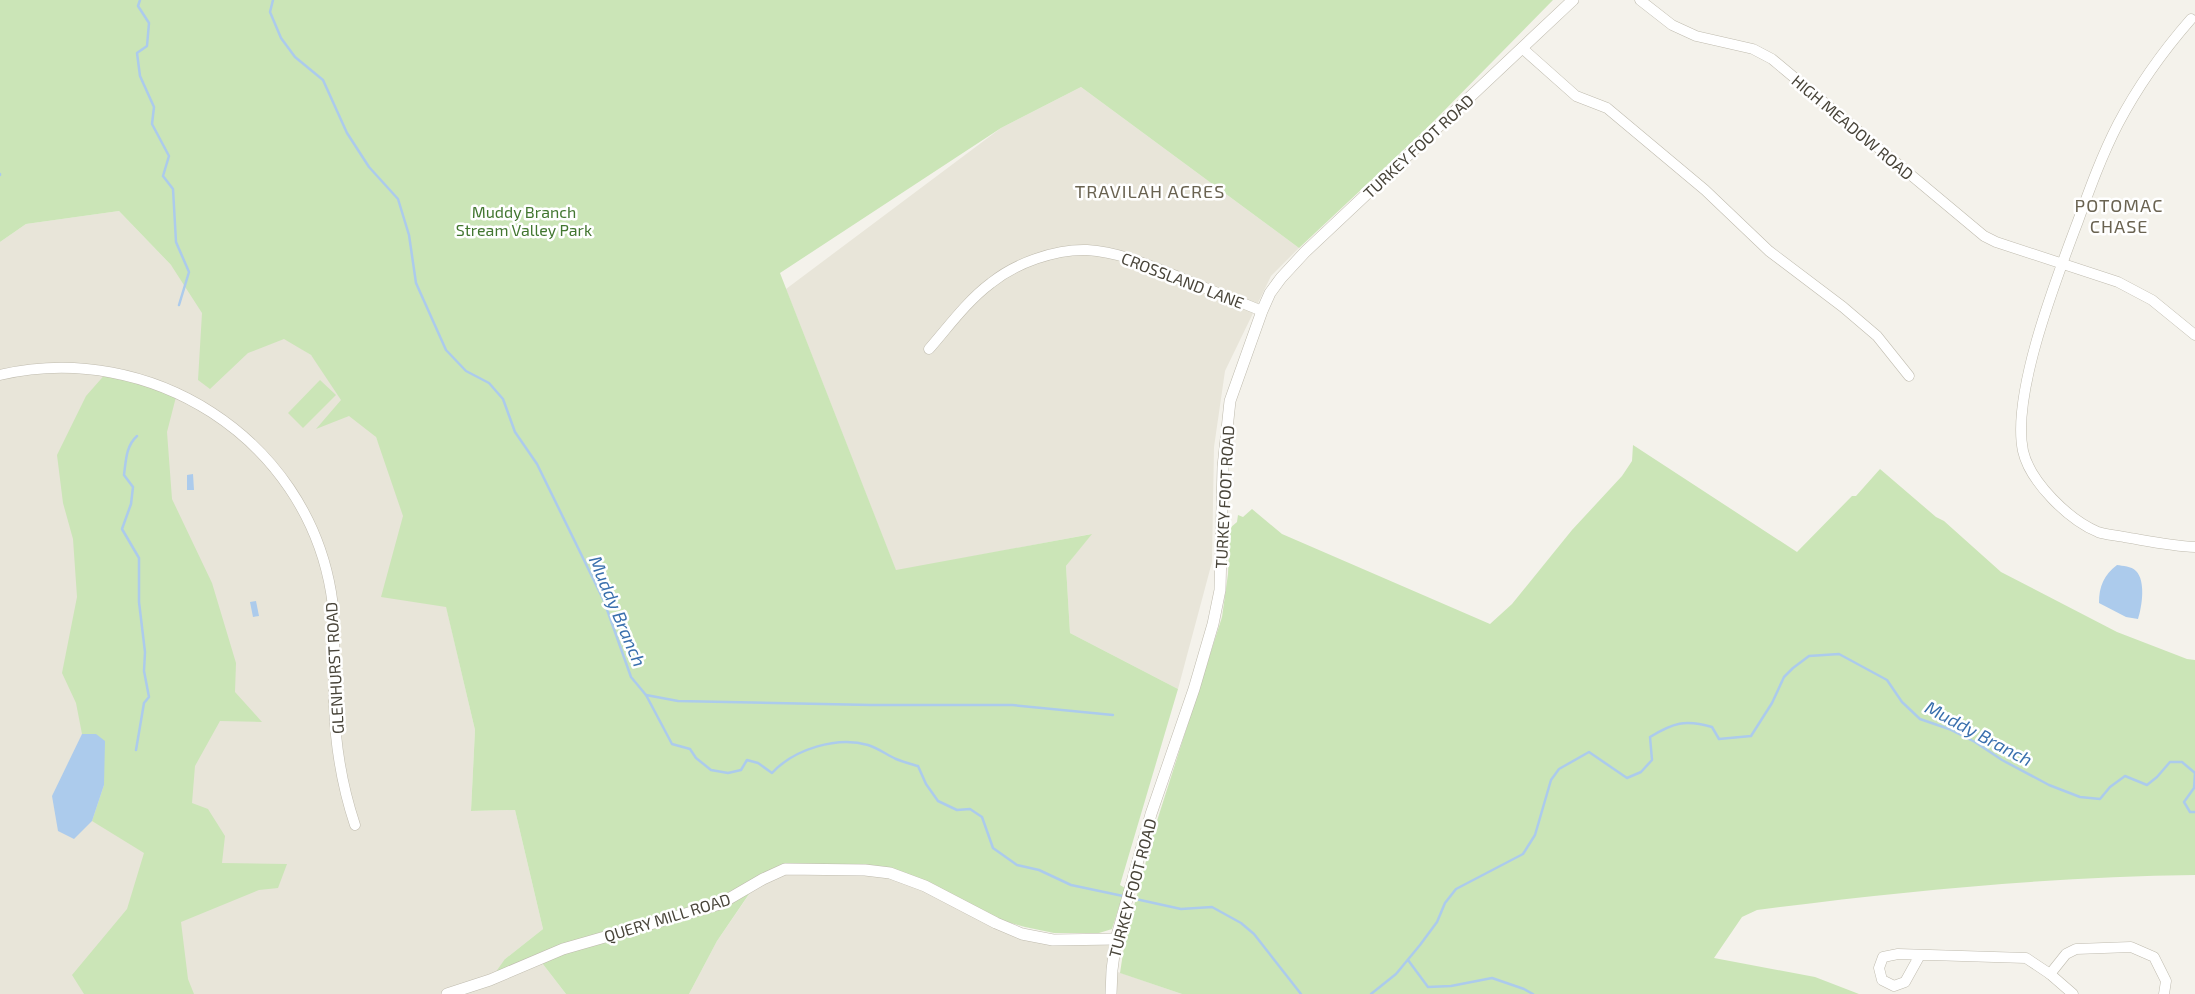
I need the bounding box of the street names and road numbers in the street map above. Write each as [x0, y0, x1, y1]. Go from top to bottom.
street label: HIGH MEADOW ROAD [1788, 71, 1918, 183]
street label: TURKEY FOOT ROAD [1359, 90, 1477, 202]
street label: CROSSLAND LANE [1119, 248, 1247, 312]
street label: TURKEY FOOT ROAD [1211, 425, 1237, 569]
street label: GLENHURST ROAD [321, 601, 347, 735]
street label: TURKEY FOOT ROAD [1104, 816, 1160, 960]
street label: QUERY MILL ROAD [601, 889, 733, 946]

